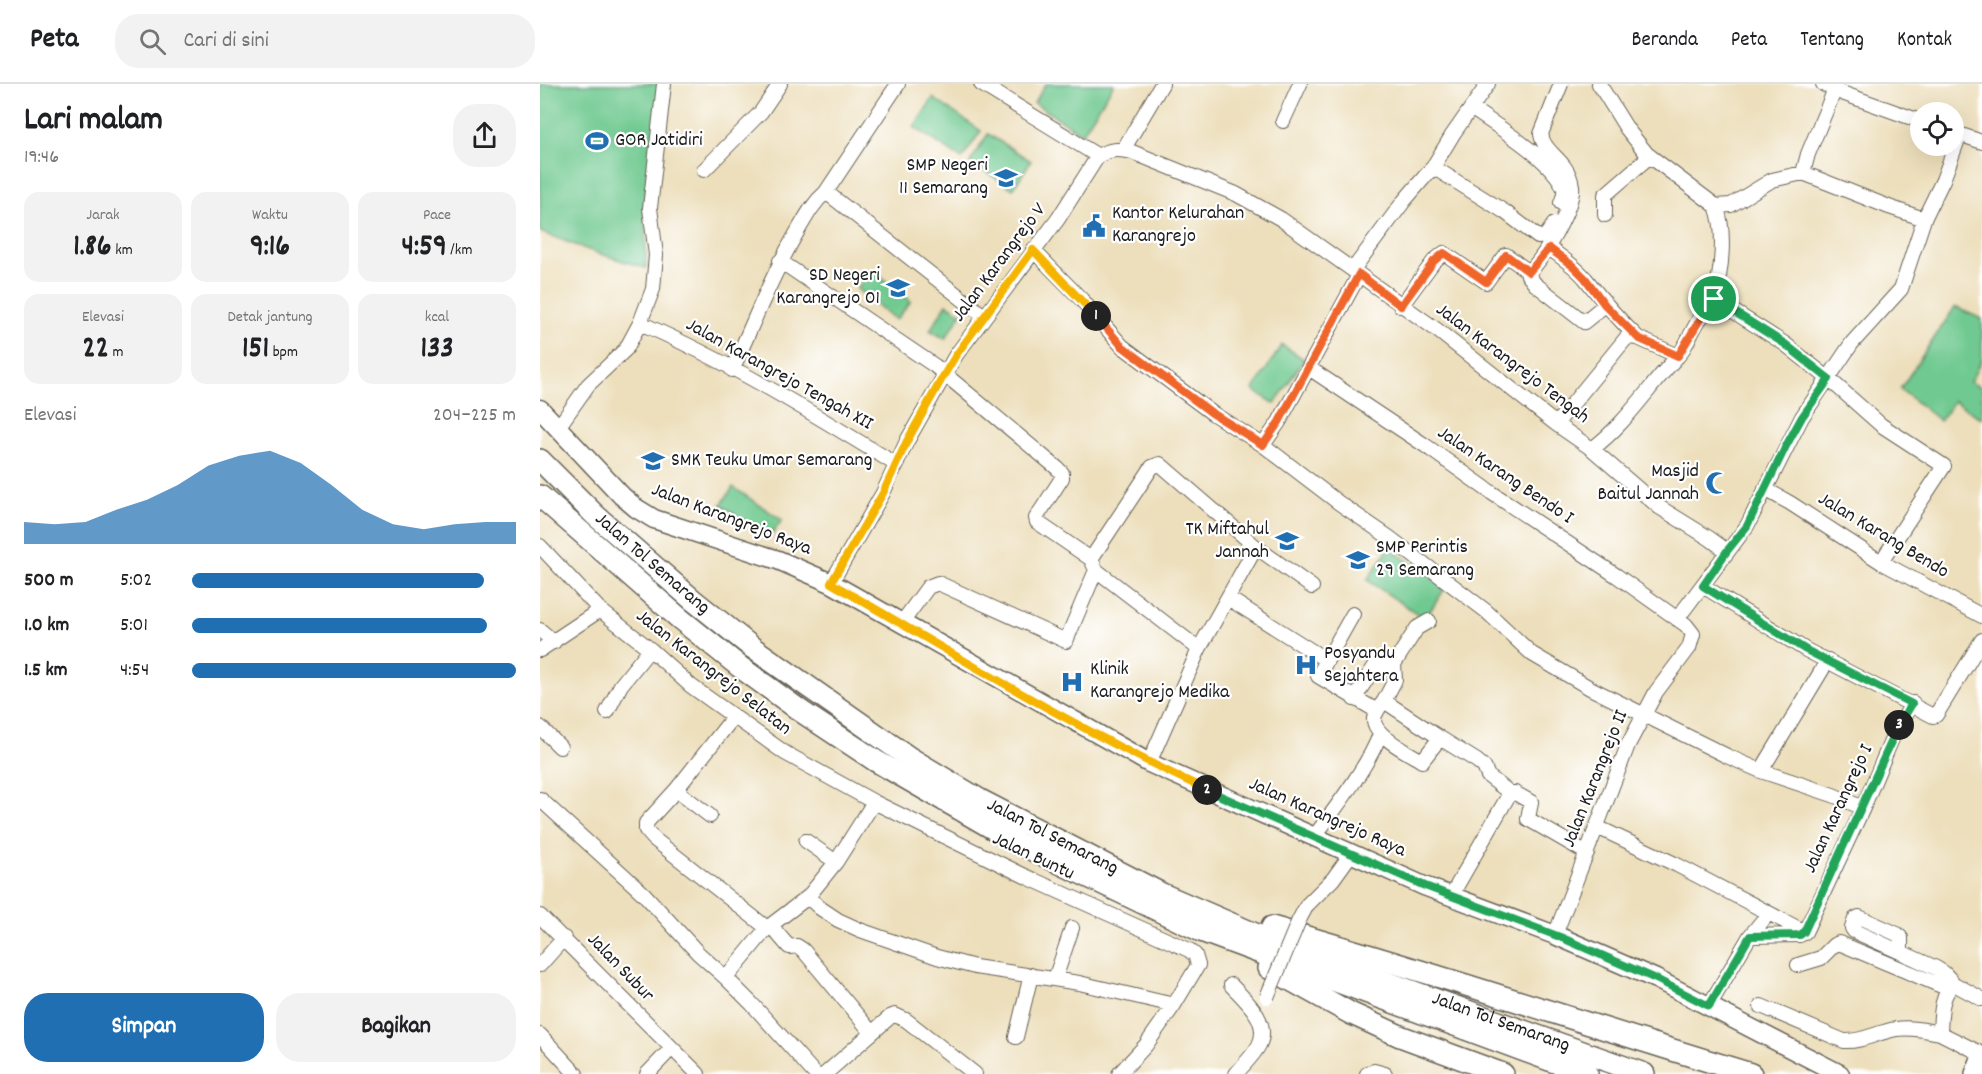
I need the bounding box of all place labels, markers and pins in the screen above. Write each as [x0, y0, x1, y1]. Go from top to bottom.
place label: GOR Jatidiri [615, 127, 703, 155]
sports icon: GOR Jatidiri [584, 128, 610, 154]
place label: SMP Negeri 11 Semarang [899, 152, 988, 203]
school or university icon: SMP Negeri 11 Semarang [993, 165, 1019, 191]
place label: Kantor Kelurahan Karangrejo [1112, 200, 1244, 251]
public building icon: Kantor Kelurahan Karangrejo [1081, 213, 1107, 239]
place label: SD Negeri Karangrejo 01 [776, 262, 880, 313]
pin [1688, 273, 1739, 324]
school or university icon: SD Negeri Karangrejo 01 [885, 275, 911, 301]
pin: 1 [1081, 301, 1111, 331]
place label: SMK Teuku Umar Semarang [671, 447, 872, 475]
school or university icon: SMK Teuku Umar Semarang [640, 448, 666, 474]
place label: Masjid Baitul Jannah [1597, 458, 1699, 509]
mosque icon: Masjid Baitul Jannah [1704, 470, 1730, 496]
place label: TK Miftahul Jannah [1185, 516, 1269, 567]
school or university icon: TK Miftahul Jannah [1274, 528, 1300, 554]
place label: SMP Perintis 29 Semarang [1376, 534, 1474, 585]
school or university icon: SMP Perintis 29 Semarang [1345, 547, 1371, 573]
place label: Posyandu Sejahtera [1324, 640, 1399, 691]
hospital icon: Posyandu Sejahtera [1293, 652, 1319, 678]
place label: Klinik Karangrejo Medika [1090, 656, 1230, 707]
hospital icon: Klinik Karangrejo Medika [1059, 669, 1085, 695]
pin: 3 [1884, 710, 1914, 740]
pin: 2 [1192, 775, 1222, 805]

